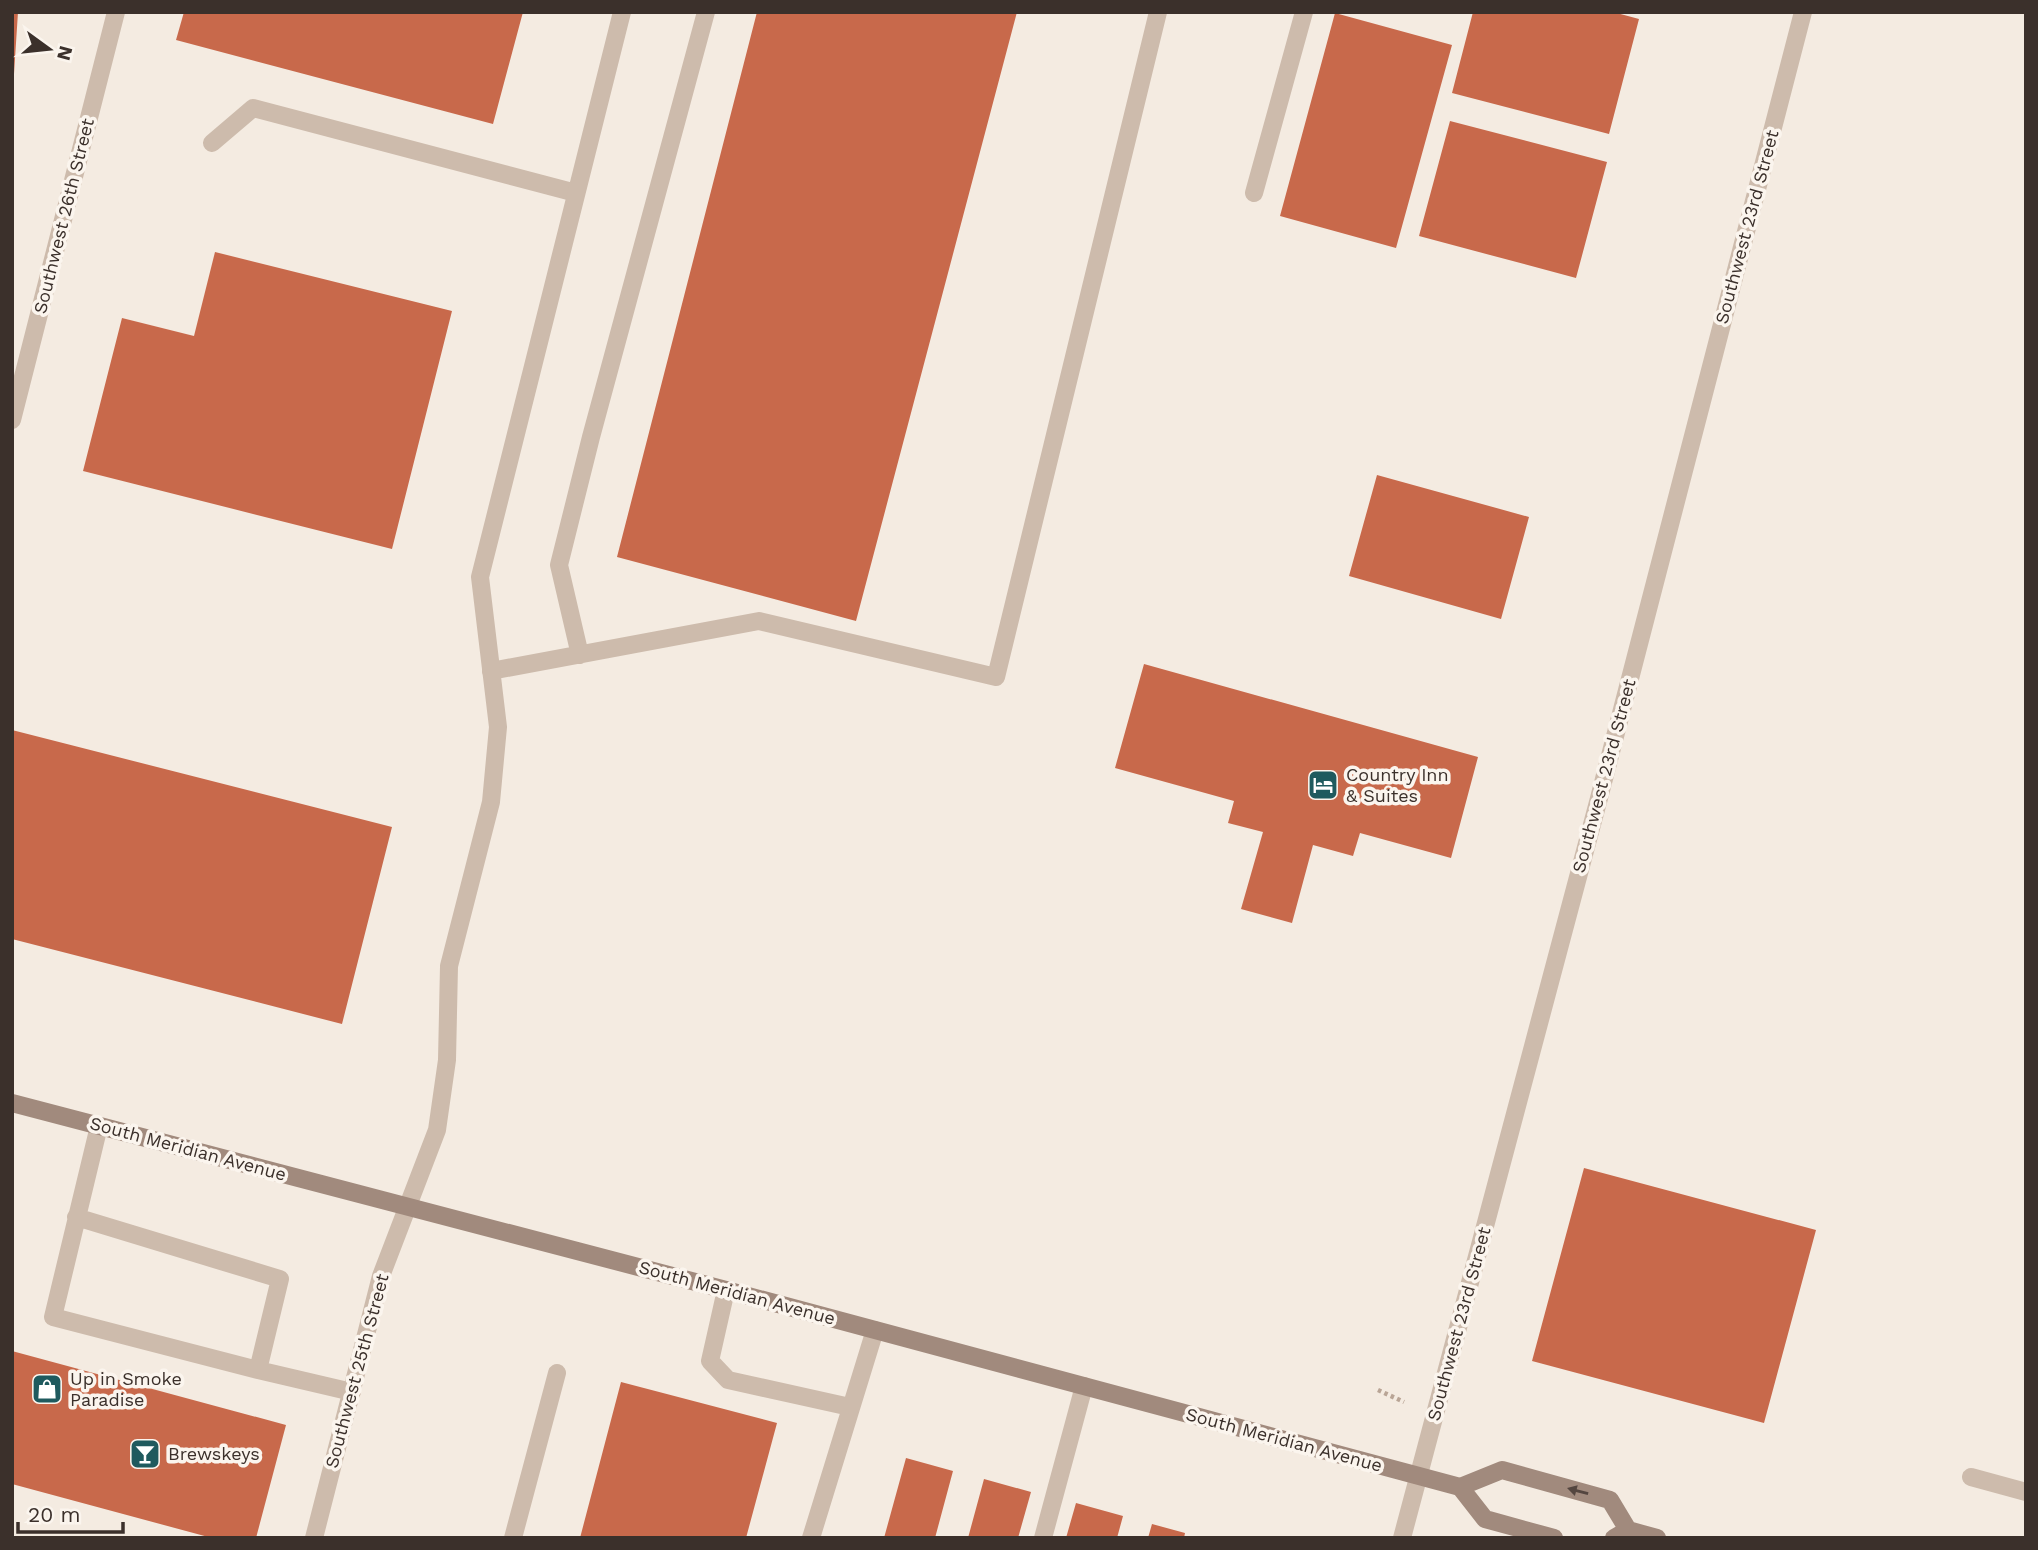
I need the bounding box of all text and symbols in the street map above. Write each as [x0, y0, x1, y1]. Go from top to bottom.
north arrow [14, 14, 84, 84]
text: N [52, 43, 78, 63]
street label: Southwest 26th Street [29, 116, 98, 316]
street label: Southwest 23rd Street [1710, 127, 1783, 326]
street label: Southwest 23rd Street [1567, 676, 1640, 875]
place label: Country Inn & Suites [1346, 764, 1449, 806]
hotel icon: Country Inn & Suites [1306, 768, 1340, 802]
street label: South Meridian Avenue [88, 1112, 289, 1185]
street label: Southwest 23rd Street [1422, 1224, 1495, 1423]
street label: South Meridian Avenue [637, 1256, 838, 1329]
street label: Southwest 25th Street [320, 1271, 393, 1470]
place label: Up in Smoke Paradise [70, 1368, 182, 1410]
shop icon: Up in Smoke Paradise [30, 1372, 64, 1406]
street label: South Meridian Avenue [1184, 1403, 1385, 1476]
bar icon: Brewskeys [128, 1437, 162, 1471]
place label: Brewskeys [168, 1443, 260, 1464]
one-way arrow [1567, 1485, 1589, 1496]
scale bar [18, 1490, 122, 1534]
text: 20 m [28, 1502, 80, 1527]

